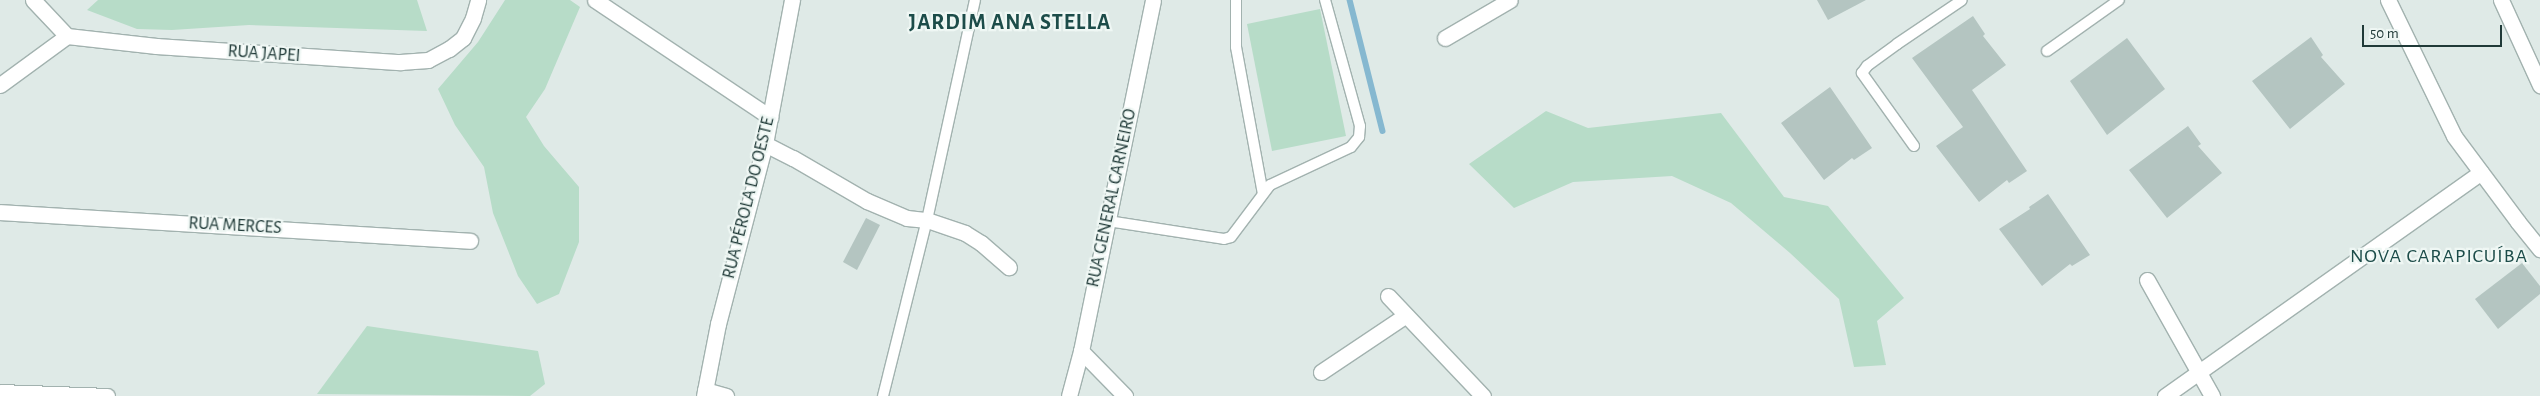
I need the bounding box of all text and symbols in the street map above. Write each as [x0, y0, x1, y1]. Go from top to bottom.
district label: JARDIM ANA STELLA [907, 10, 1113, 36]
scale bar [2365, 15, 2505, 47]
text: 50 m [2370, 26, 2399, 41]
street label: RUA JAPEI [227, 41, 301, 67]
street label: RUA GENERAL CARNEIRO [1083, 107, 1141, 289]
street label: RUA PÉROLA DO OESTE [718, 115, 780, 281]
street label: RUA MERCES [188, 213, 282, 239]
district label: NOVA CARAPICUÍBA [2348, 244, 2530, 268]

